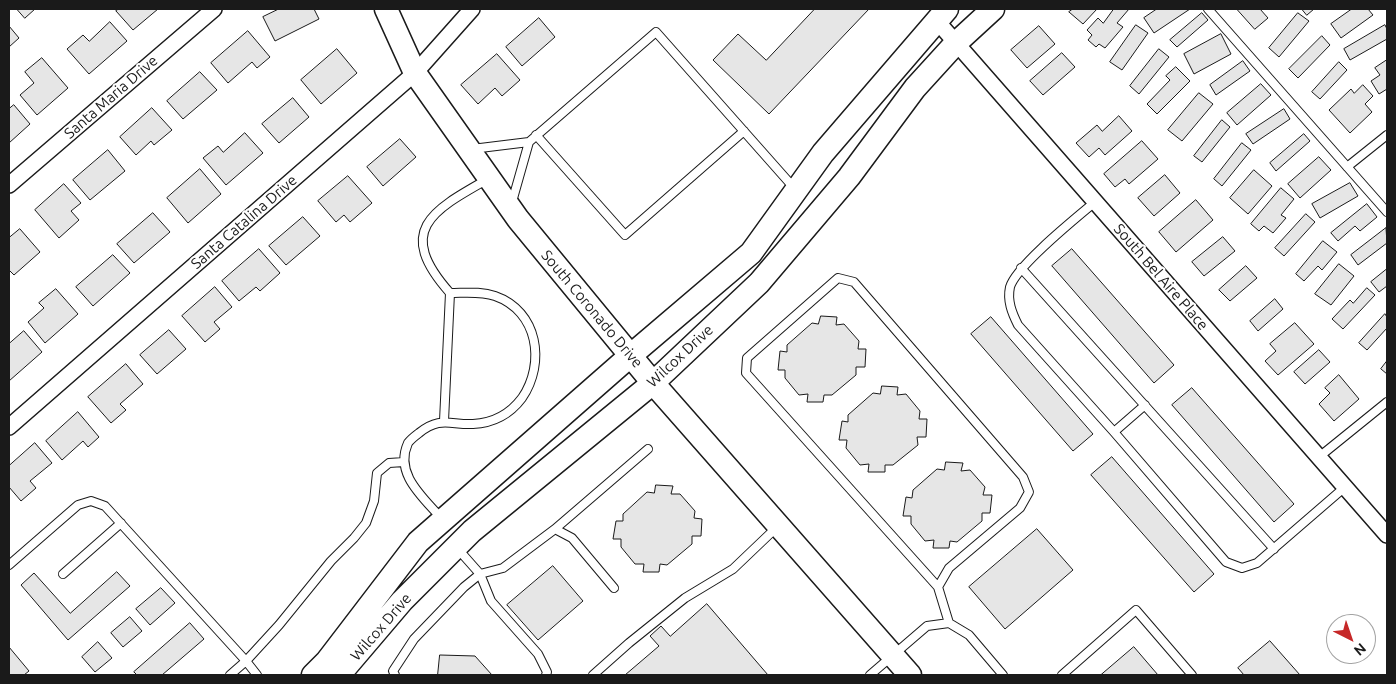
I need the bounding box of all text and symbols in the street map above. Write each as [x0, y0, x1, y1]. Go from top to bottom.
street label: Santa Maria Drive [61, 52, 161, 142]
street label: Santa Catalina Drive [187, 171, 301, 273]
street label: South Bel Aire Place [1110, 220, 1212, 334]
street label: South Coronado Drive [537, 246, 647, 372]
street label: Wilcox Drive [643, 321, 717, 391]
street label: Wilcox Drive [347, 589, 415, 665]
north arrow [1326, 614, 1376, 664]
text: N [1351, 640, 1369, 659]

